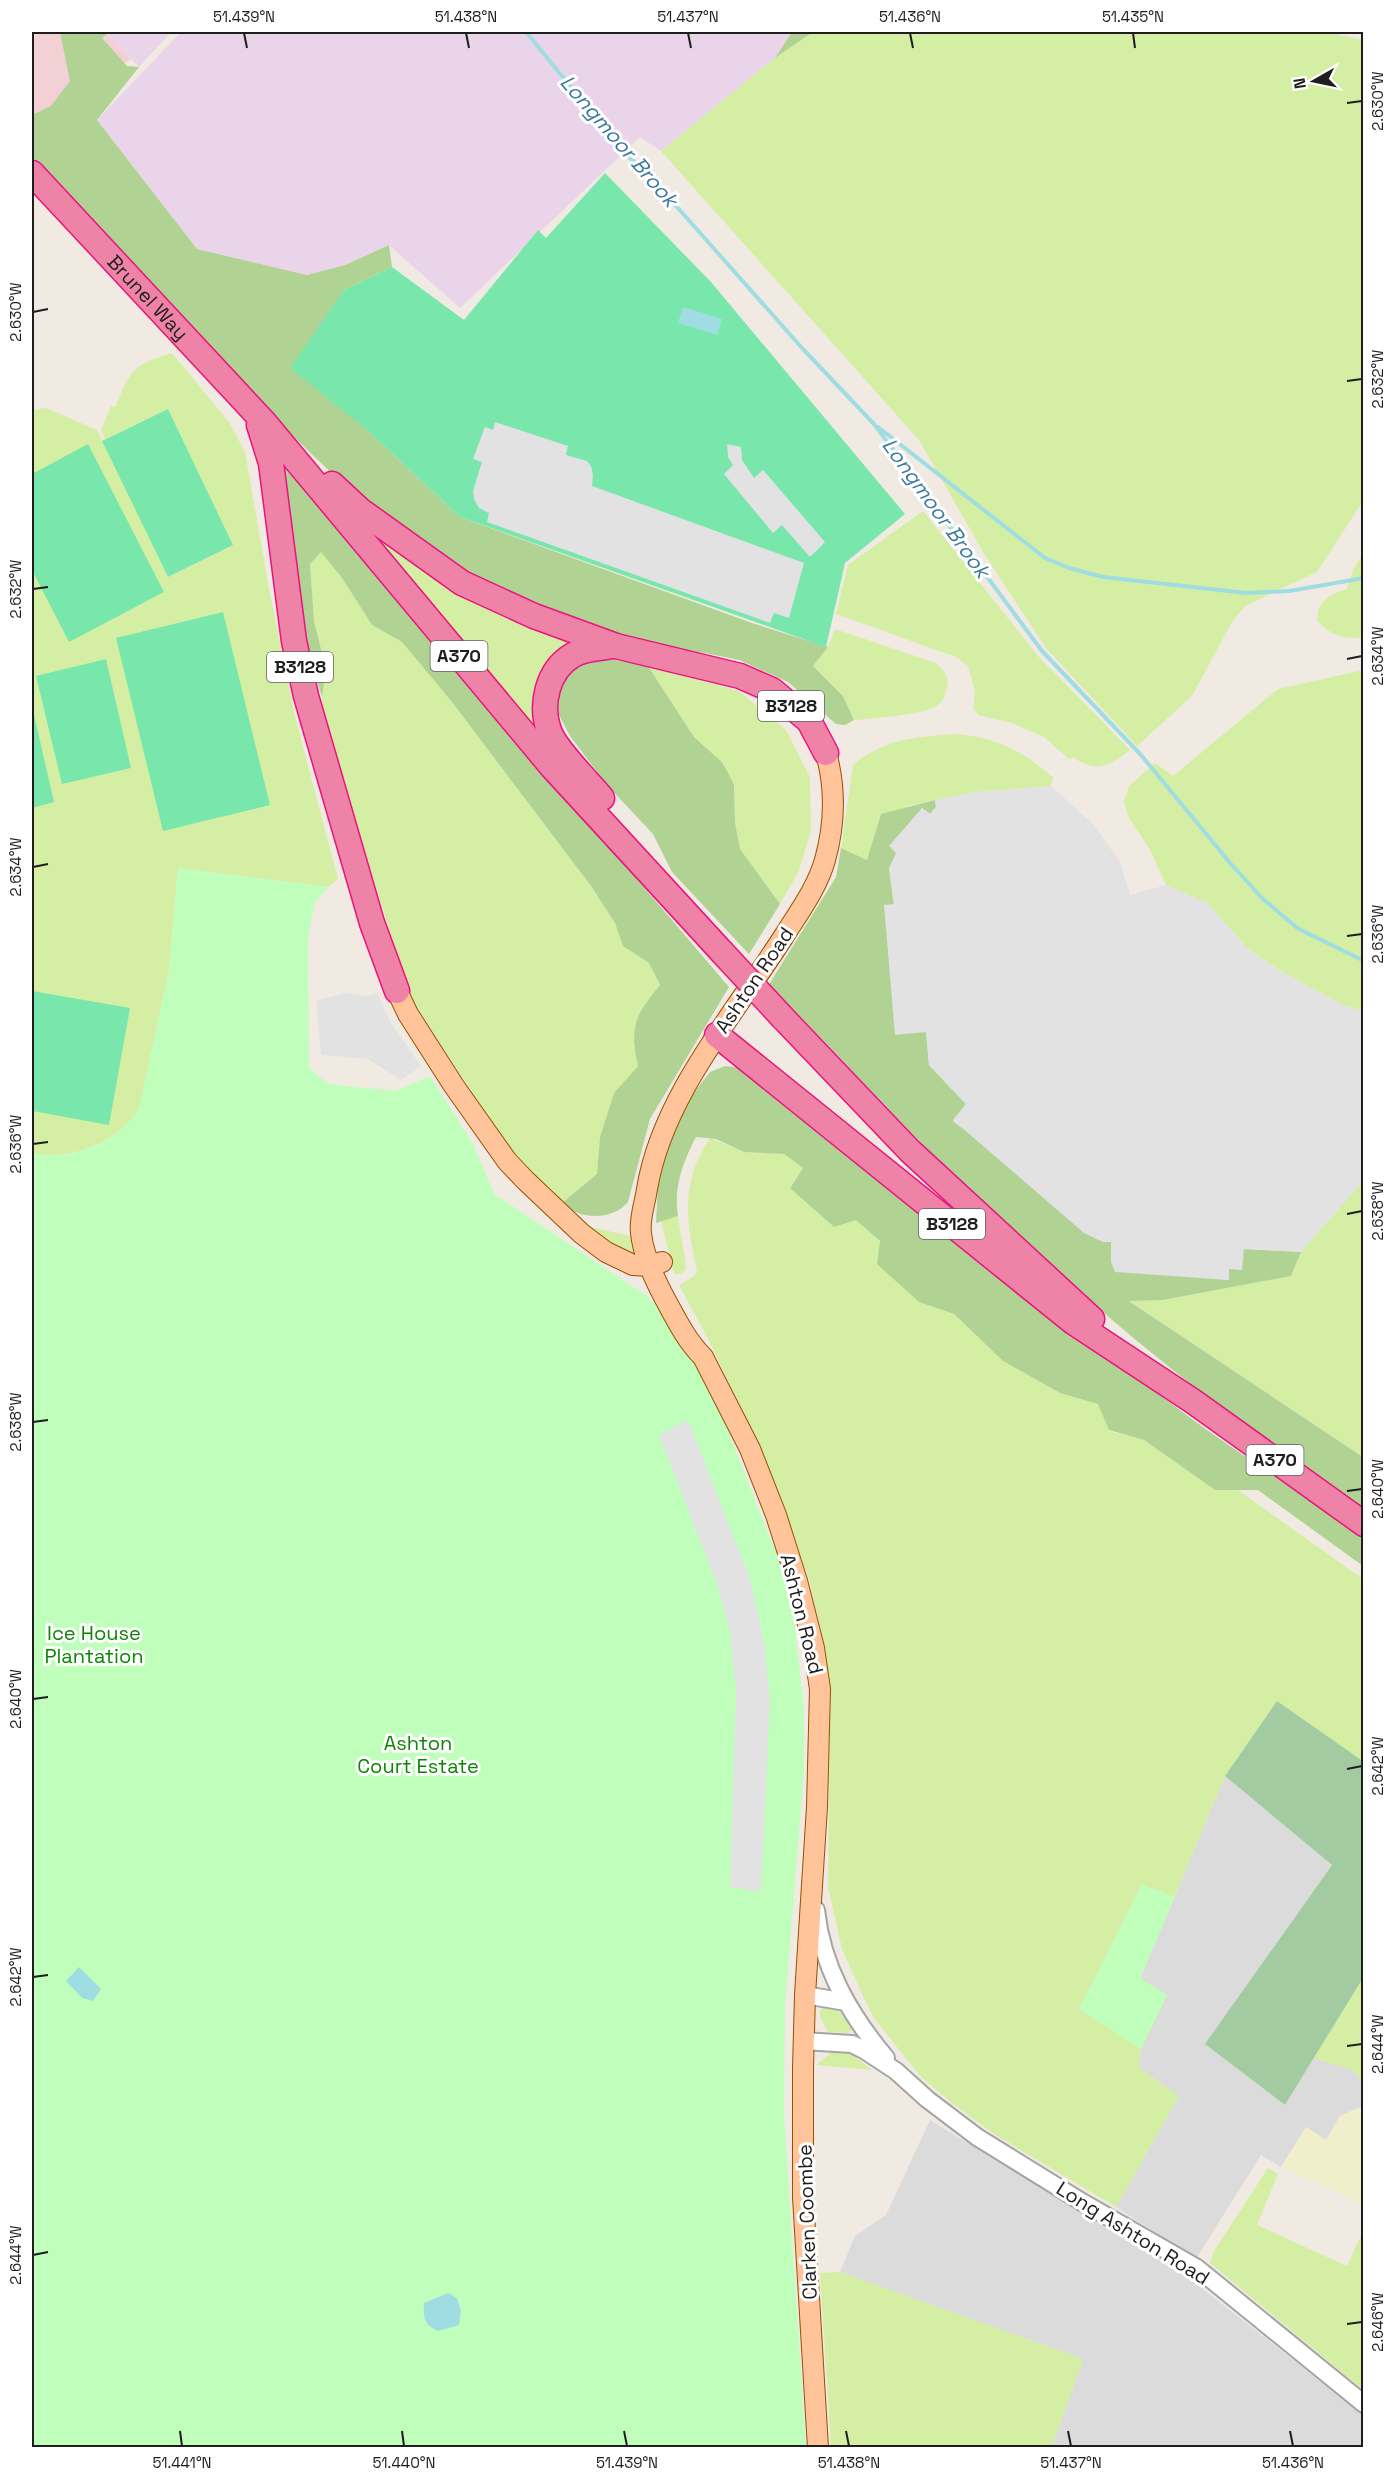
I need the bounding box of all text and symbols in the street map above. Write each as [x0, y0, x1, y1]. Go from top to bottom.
text: 51.439°N [213, 7, 275, 26]
text: 51.438°N [435, 7, 497, 26]
text: 51.437°N [657, 7, 719, 26]
text: 51.436°N [879, 7, 941, 26]
text: 51.435°N [1102, 7, 1164, 26]
north arrow [1284, 51, 1344, 111]
water label: Longmoor Brook [554, 69, 686, 214]
text: 2.630°W [1368, 71, 1387, 131]
text: N [1288, 76, 1311, 90]
street label: Brunel Way [102, 249, 194, 346]
text: 2.630°W [6, 282, 25, 342]
text: 2.632°W [1368, 350, 1387, 408]
water label: Longmoor Brook [876, 432, 998, 585]
text: 2.632°W [6, 560, 25, 618]
text: 2.634°W [1368, 626, 1387, 686]
road number: A370 [430, 641, 488, 671]
road number: B3128 [267, 652, 333, 682]
road number: B3128 [758, 691, 824, 721]
text: 2.634°W [6, 837, 25, 897]
text: 2.636°W [1368, 905, 1387, 963]
street label: Ashton Road [709, 922, 799, 1038]
text: 2.636°W [6, 1115, 25, 1173]
text: 2.638°W [1368, 1181, 1387, 1241]
road number: B3128 [919, 1209, 985, 1239]
text: 2.638°W [6, 1392, 25, 1452]
road number: A370 [1246, 1445, 1304, 1475]
text: 2.640°W [1368, 1459, 1387, 1519]
street label: Ashton Road [775, 1551, 829, 1677]
park label: Ice House Plantation [44, 1620, 144, 1669]
text: 2.640°W [6, 1669, 25, 1729]
park label: Ashton Court Estate [357, 1730, 479, 1779]
text: 2.642°W [1368, 1736, 1387, 1796]
text: 2.642°W [6, 1947, 25, 2007]
text: 2.644°W [1368, 2014, 1387, 2074]
street label: Clarken Coombe [791, 2144, 823, 2300]
street label: Long Ashton Road [1051, 2175, 1215, 2291]
text: 2.644°W [6, 2225, 25, 2285]
text: 2.646°W [1368, 2292, 1387, 2352]
text: 51.441°N [152, 2453, 212, 2472]
text: 51.440°N [373, 2453, 435, 2472]
text: 51.439°N [596, 2453, 658, 2472]
text: 51.438°N [818, 2453, 880, 2472]
text: 51.437°N [1040, 2453, 1102, 2472]
text: 51.436°N [1262, 2453, 1324, 2472]

